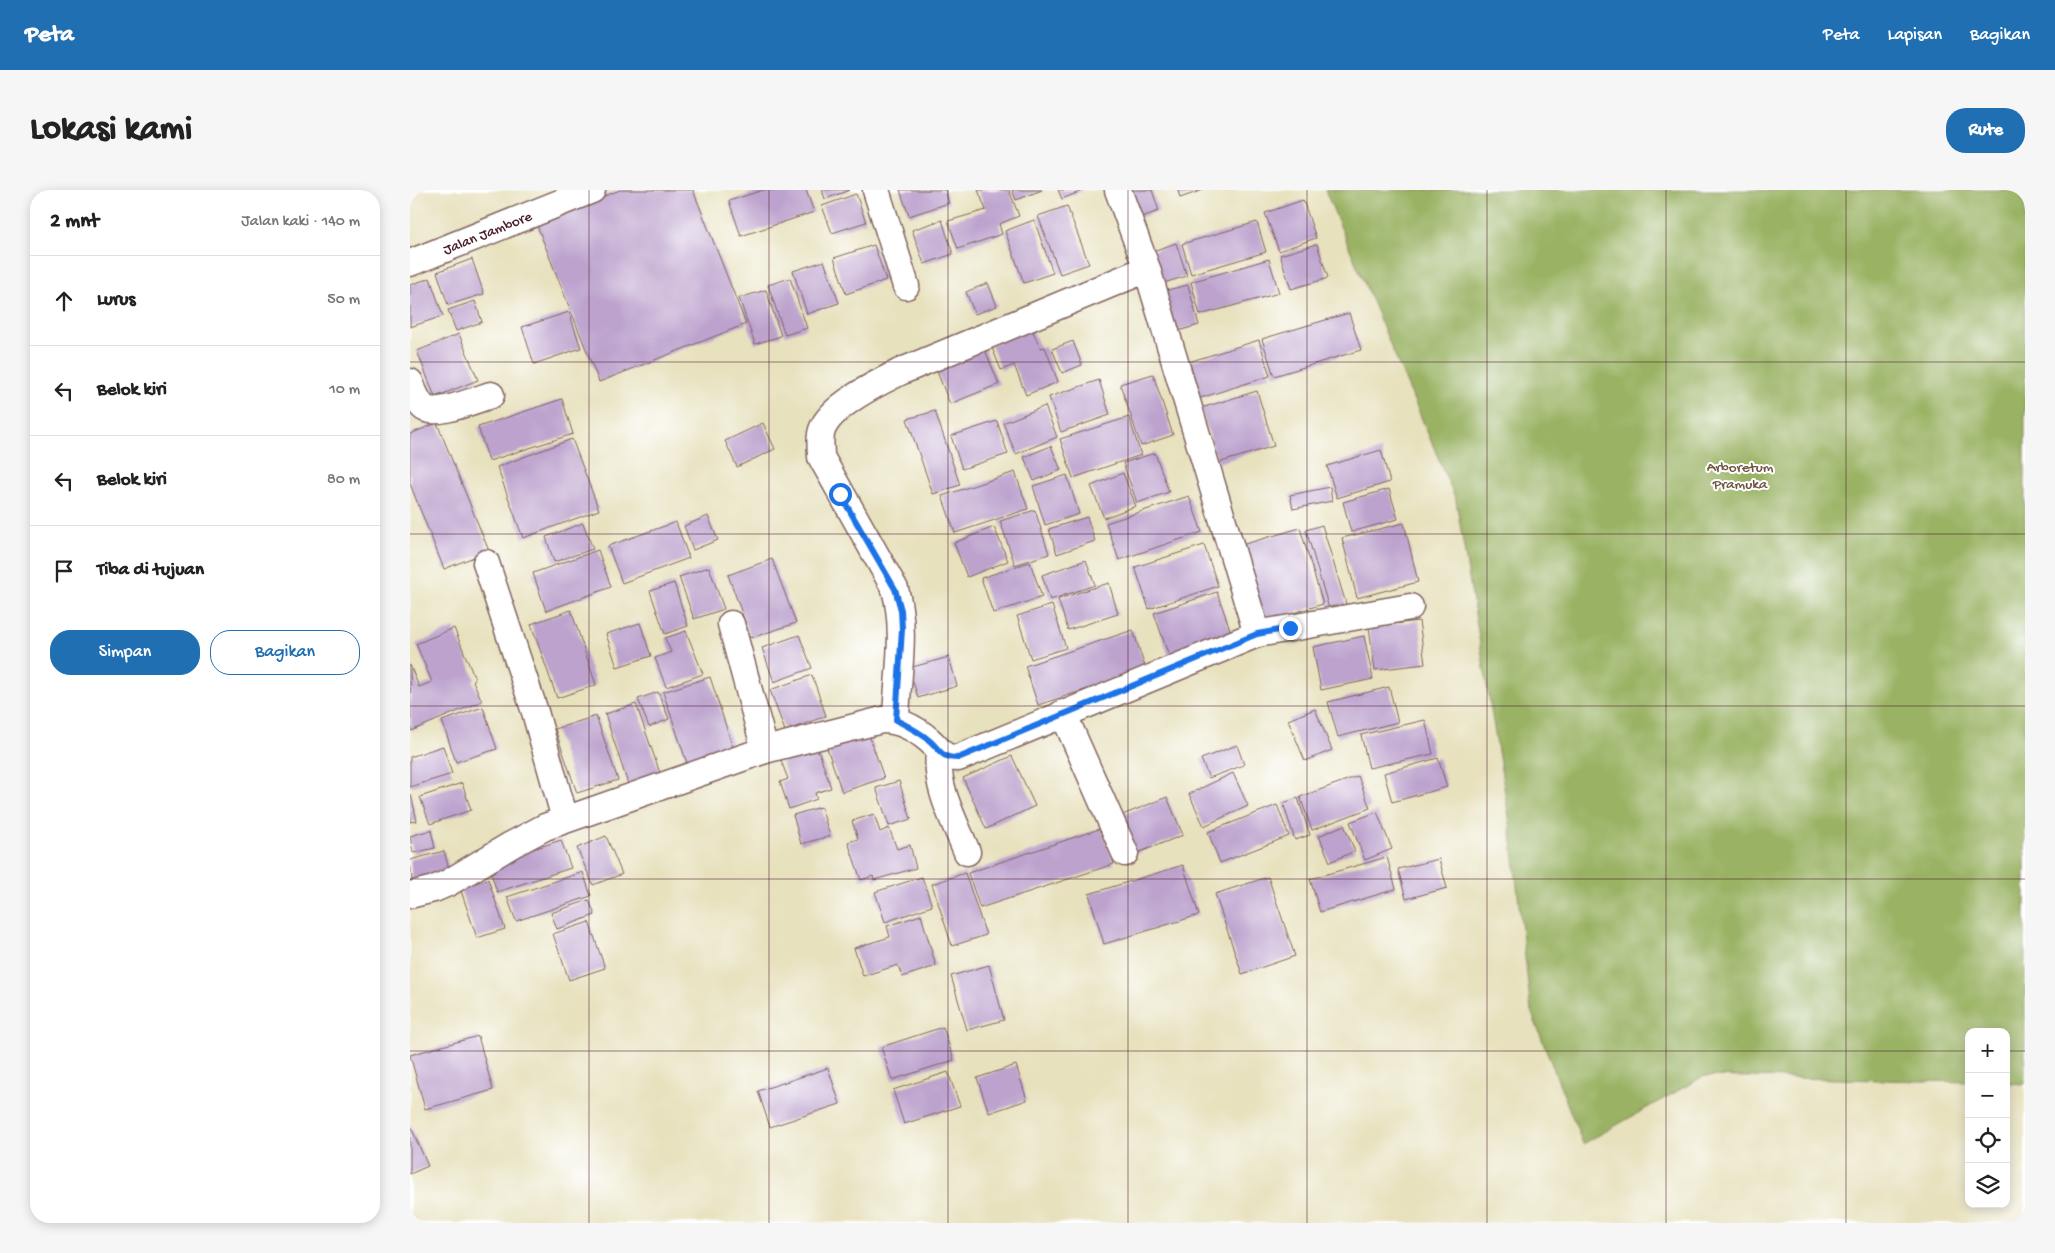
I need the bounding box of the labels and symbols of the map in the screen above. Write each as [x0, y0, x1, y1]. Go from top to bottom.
street label: Jalan Jambore [441, 208, 535, 260]
park label: Arboretum Pramuka [1707, 459, 1774, 494]
route start [829, 483, 852, 506]
route end [1279, 617, 1302, 640]

